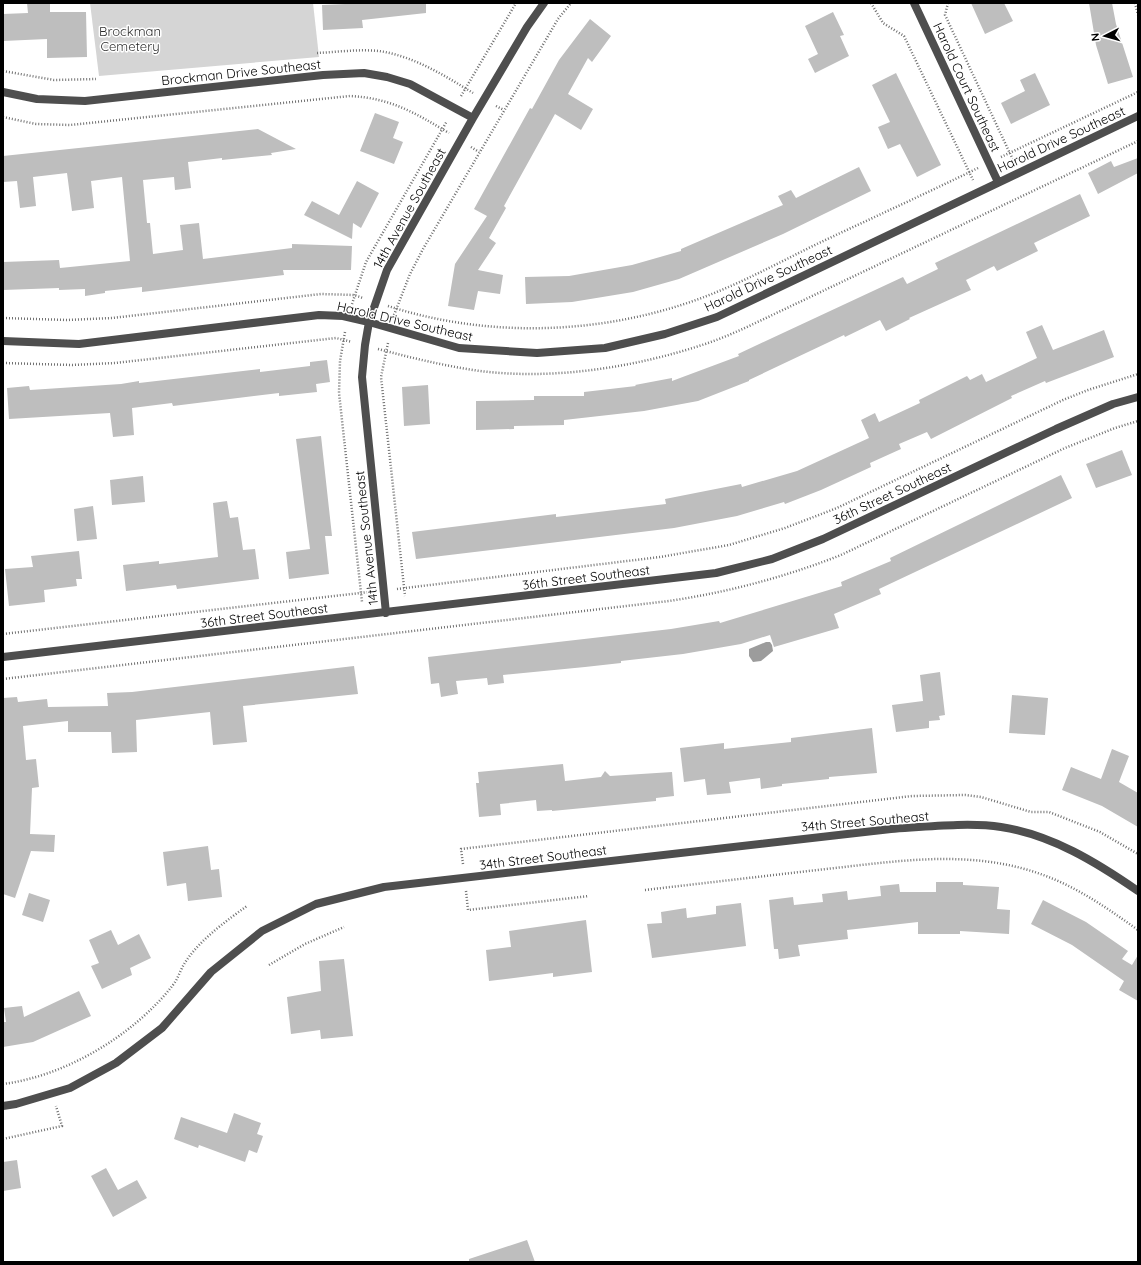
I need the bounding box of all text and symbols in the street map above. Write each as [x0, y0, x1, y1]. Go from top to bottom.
north arrow [1085, 16, 1125, 56]
street label: Harold Court Southeast [930, 20, 1004, 154]
park label: Brockman Cemetery [99, 23, 161, 54]
text: N [1088, 32, 1102, 42]
street label: Brockman Drive Southeast [160, 56, 322, 88]
street label: Harold Drive Southeast [995, 102, 1127, 176]
street label: 14th Avenue Southeast [369, 145, 449, 271]
street label: Harold Drive Southeast [702, 241, 834, 315]
street label: Harold Drive Southeast [335, 298, 475, 344]
street label: 36th Street Southeast [830, 459, 954, 527]
street label: 14th Avenue Southeast [351, 470, 381, 606]
street label: 36th Street Southeast [521, 561, 651, 593]
street label: 36th Street Southeast [199, 599, 329, 631]
street label: 34th Street Southeast [800, 807, 930, 835]
street label: 34th Street Southeast [478, 841, 608, 873]

